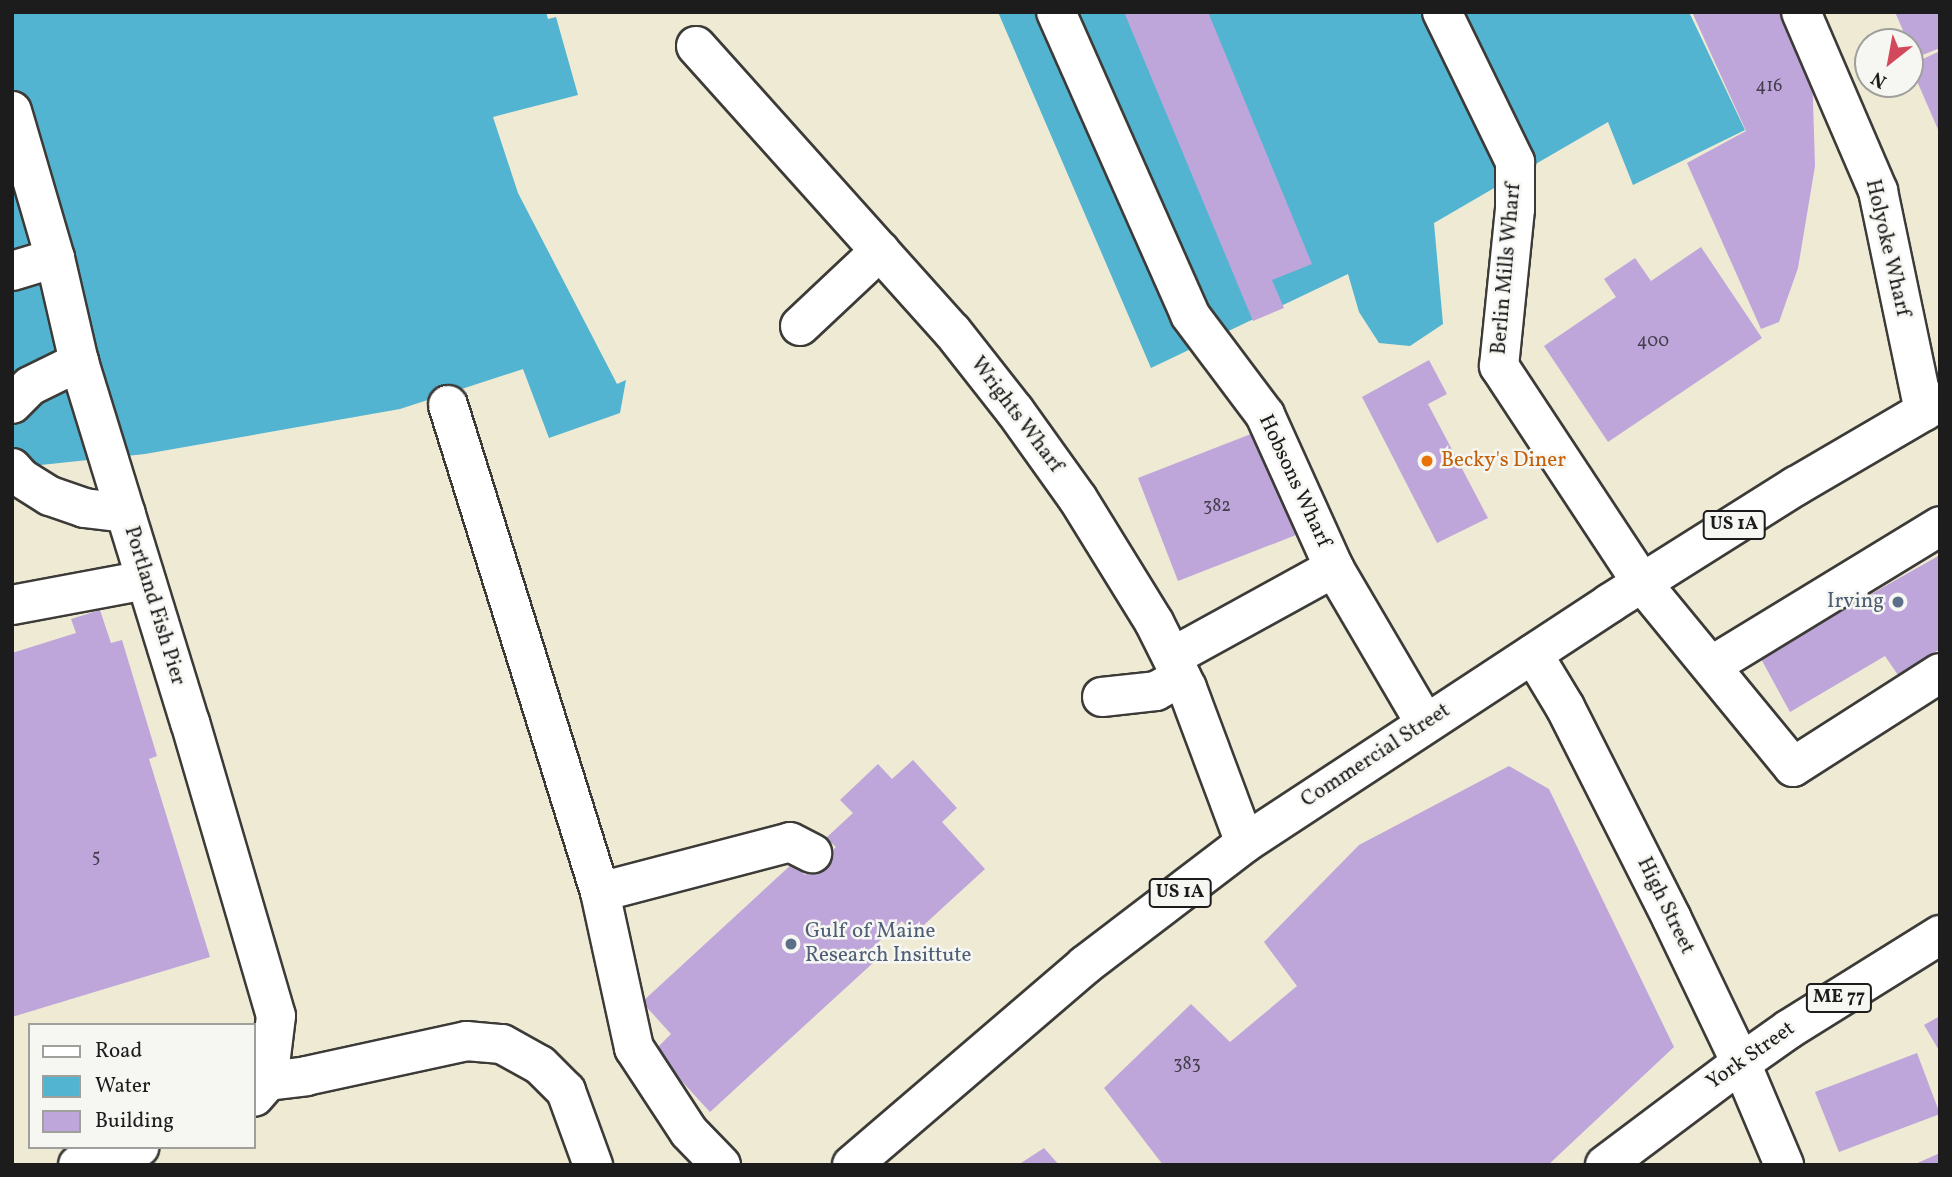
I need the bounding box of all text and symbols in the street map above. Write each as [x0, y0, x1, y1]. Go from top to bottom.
north arrow [1854, 28, 1924, 98]
text: N [1867, 65, 1892, 94]
house number: 416 [1756, 76, 1782, 98]
street label: Holyoke Wharf [1859, 177, 1915, 319]
street label: Berlin Mills Wharf [1487, 182, 1527, 356]
house number: 400 [1637, 331, 1669, 353]
street label: Wrights Wharf [964, 352, 1068, 478]
street label: Hobsons Wharf [1252, 410, 1336, 552]
place label: Becky's Diner [1441, 448, 1566, 474]
marker: Becky's Diner [1419, 453, 1435, 469]
house number: 382 [1203, 496, 1231, 518]
road number: US 1A [1702, 510, 1766, 540]
street label: Portland Fish Pier [118, 523, 190, 689]
place label: Irving [1827, 589, 1884, 615]
marker: Irving [1890, 594, 1906, 610]
street label: Commercial Street [1297, 698, 1455, 814]
house number: 5 [92, 847, 100, 869]
street label: High Street [1631, 853, 1699, 959]
road number: US 1A [1148, 878, 1212, 908]
place label: Gulf of Maine Research Insittute [805, 919, 971, 969]
marker: Gulf of Maine Research Insittute [783, 936, 799, 952]
road number: ME 77 [1806, 982, 1872, 1014]
street label: York Street [1702, 1016, 1800, 1096]
legend [28, 1023, 256, 1149]
text: Road [95, 1037, 142, 1066]
house number: 383 [1173, 1054, 1201, 1076]
text: Water [95, 1072, 151, 1101]
text: Building [95, 1107, 174, 1136]

